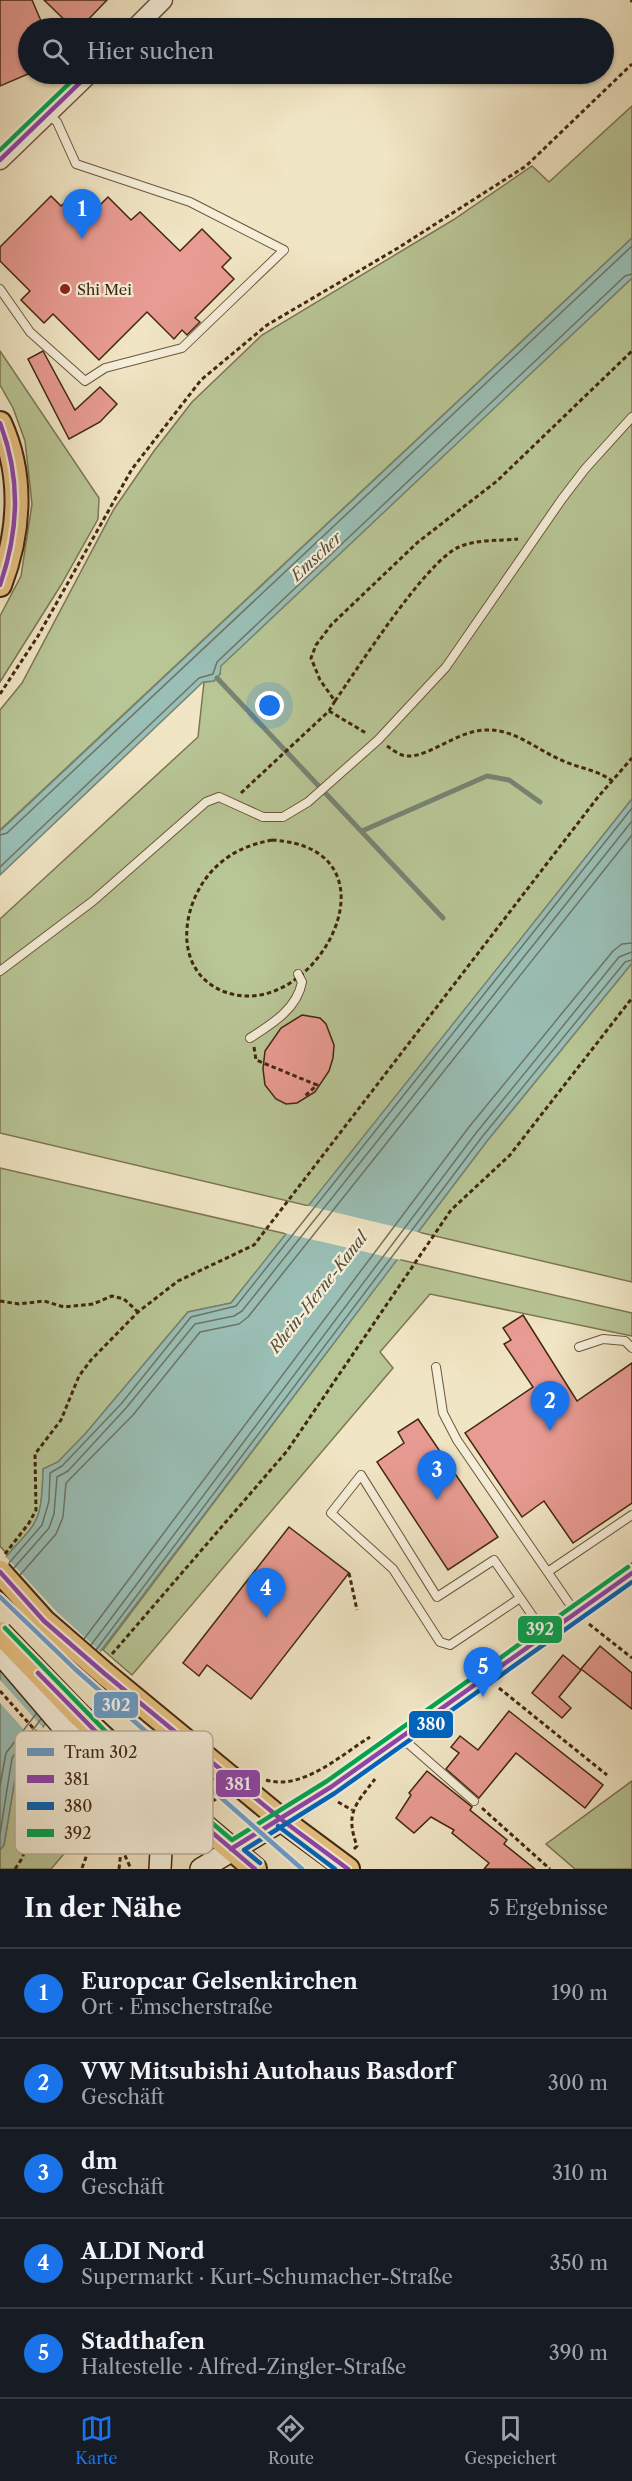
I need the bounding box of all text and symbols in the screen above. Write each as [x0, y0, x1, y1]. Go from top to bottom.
search box [18, 18, 614, 84]
icon: search [39, 35, 72, 68]
text: Hier suchen [87, 38, 214, 65]
pin: 1 [62, 190, 101, 239]
place label: Shi Mei [77, 280, 132, 299]
marker: Shi Mei [58, 282, 72, 296]
water label: Emscher [285, 526, 347, 586]
your location [255, 691, 284, 720]
water label: Rhein-Herne-Kanal [263, 1226, 373, 1358]
pin: 2 [530, 1382, 570, 1431]
pin: 3 [418, 1450, 456, 1500]
pin: 4 [246, 1568, 286, 1618]
line badge: 392 [517, 1615, 563, 1644]
text: 392 [526, 1619, 554, 1639]
pin: 5 [464, 1648, 502, 1697]
line badge: 302 [93, 1691, 139, 1719]
text: 302 [102, 1695, 130, 1715]
line badge: 380 [408, 1710, 454, 1739]
text: 380 [416, 1714, 446, 1734]
legend [15, 1731, 213, 1854]
text: Tram 302 [64, 1742, 137, 1762]
text: 381 [64, 1769, 89, 1789]
line badge: 381 [215, 1769, 261, 1798]
text: 381 [225, 1774, 252, 1794]
text: 380 [64, 1796, 92, 1816]
text: 392 [64, 1823, 91, 1843]
text: In der Nähe [24, 1892, 181, 1924]
text: 5 Ergebnisse [489, 1896, 608, 1920]
text: Europcar Gelsenkirchen [81, 1968, 358, 1995]
text: 1 [39, 1981, 48, 2005]
text: 190 m [551, 1981, 608, 2005]
text: Ort · Emscherstraße [81, 1995, 273, 2019]
text: VW Mitsubishi Autohaus Basdorf [81, 2058, 454, 2085]
text: 2 [38, 2071, 49, 2095]
text: 300 m [548, 2071, 608, 2095]
text: Geschäft [81, 2085, 164, 2109]
text: dm [81, 2148, 118, 2175]
text: 3 [38, 2161, 49, 2185]
text: 310 m [552, 2161, 608, 2185]
text: Geschäft [81, 2175, 164, 2199]
text: ALDI Nord [81, 2238, 205, 2265]
text: 4 [38, 2251, 49, 2275]
text: 350 m [550, 2251, 608, 2275]
text: Supermarkt · Kurt-Schumacher-Straße [81, 2265, 453, 2289]
text: Stadthafen [81, 2328, 205, 2355]
text: 5 [38, 2341, 49, 2365]
text: 390 m [549, 2341, 608, 2365]
text: Haltestelle · Alfred-Zingler-Straße [81, 2355, 406, 2379]
tab: Karte [75, 2412, 118, 2468]
tab: Route [268, 2412, 314, 2468]
tab: Gespeichert [464, 2412, 557, 2468]

